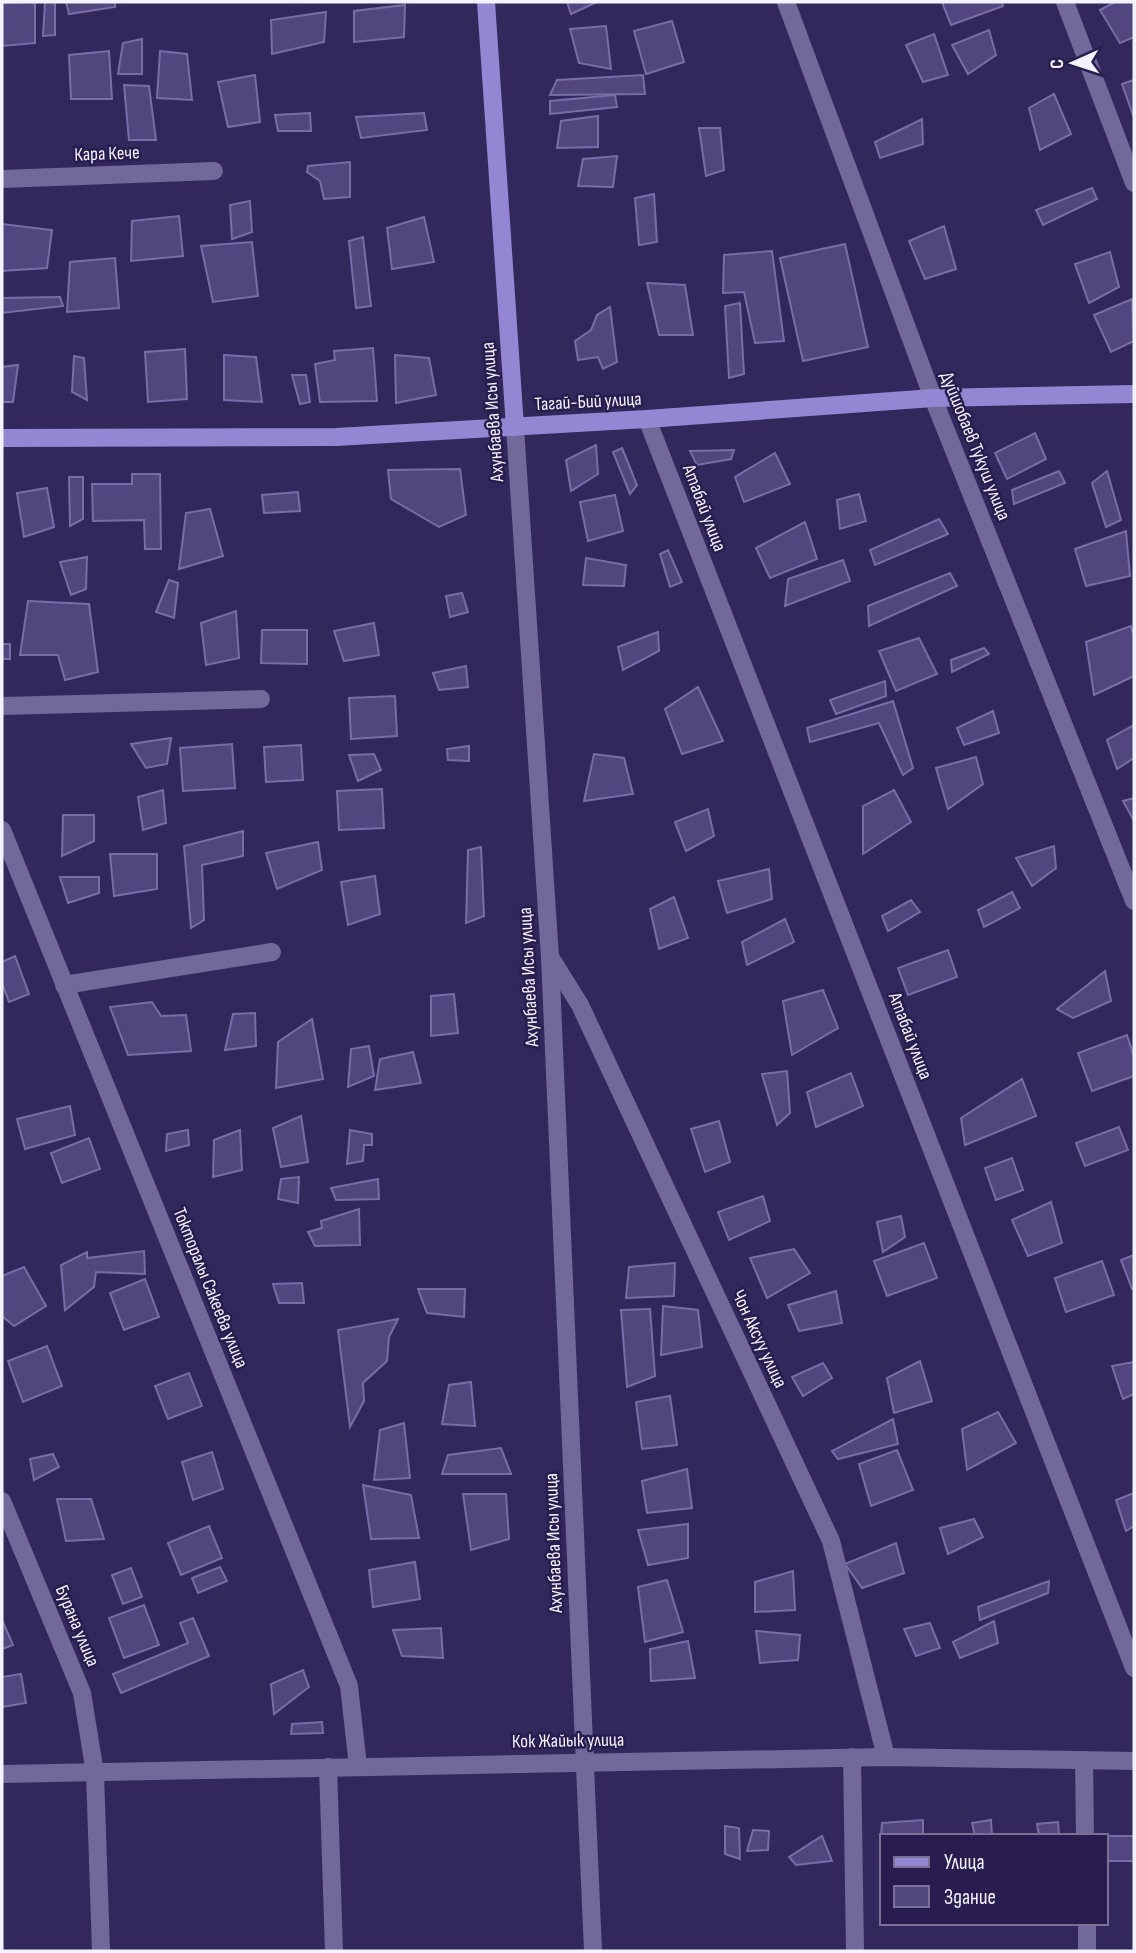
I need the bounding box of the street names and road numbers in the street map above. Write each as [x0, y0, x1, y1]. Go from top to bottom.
street label: Кара Кече [74, 141, 140, 167]
street label: Ахунбаева Исы улица [477, 341, 509, 484]
street label: Дуйшобаев Тукуш улица [935, 368, 1015, 524]
street label: Тагай-Бий улица [534, 388, 642, 416]
street label: Атабай улица [677, 460, 731, 555]
street label: Ахунбаева Исы улица [514, 907, 544, 1048]
street label: Атабай улица [883, 988, 937, 1083]
street label: Токторалы Сакеева улица [167, 1204, 253, 1372]
street label: Чон Аксуу улица [726, 1286, 792, 1392]
street label: Ахунбаева Исы улица [540, 1473, 568, 1614]
street label: Бурана улица [50, 1582, 104, 1670]
street label: Кок Жайык улица [512, 1729, 624, 1753]

